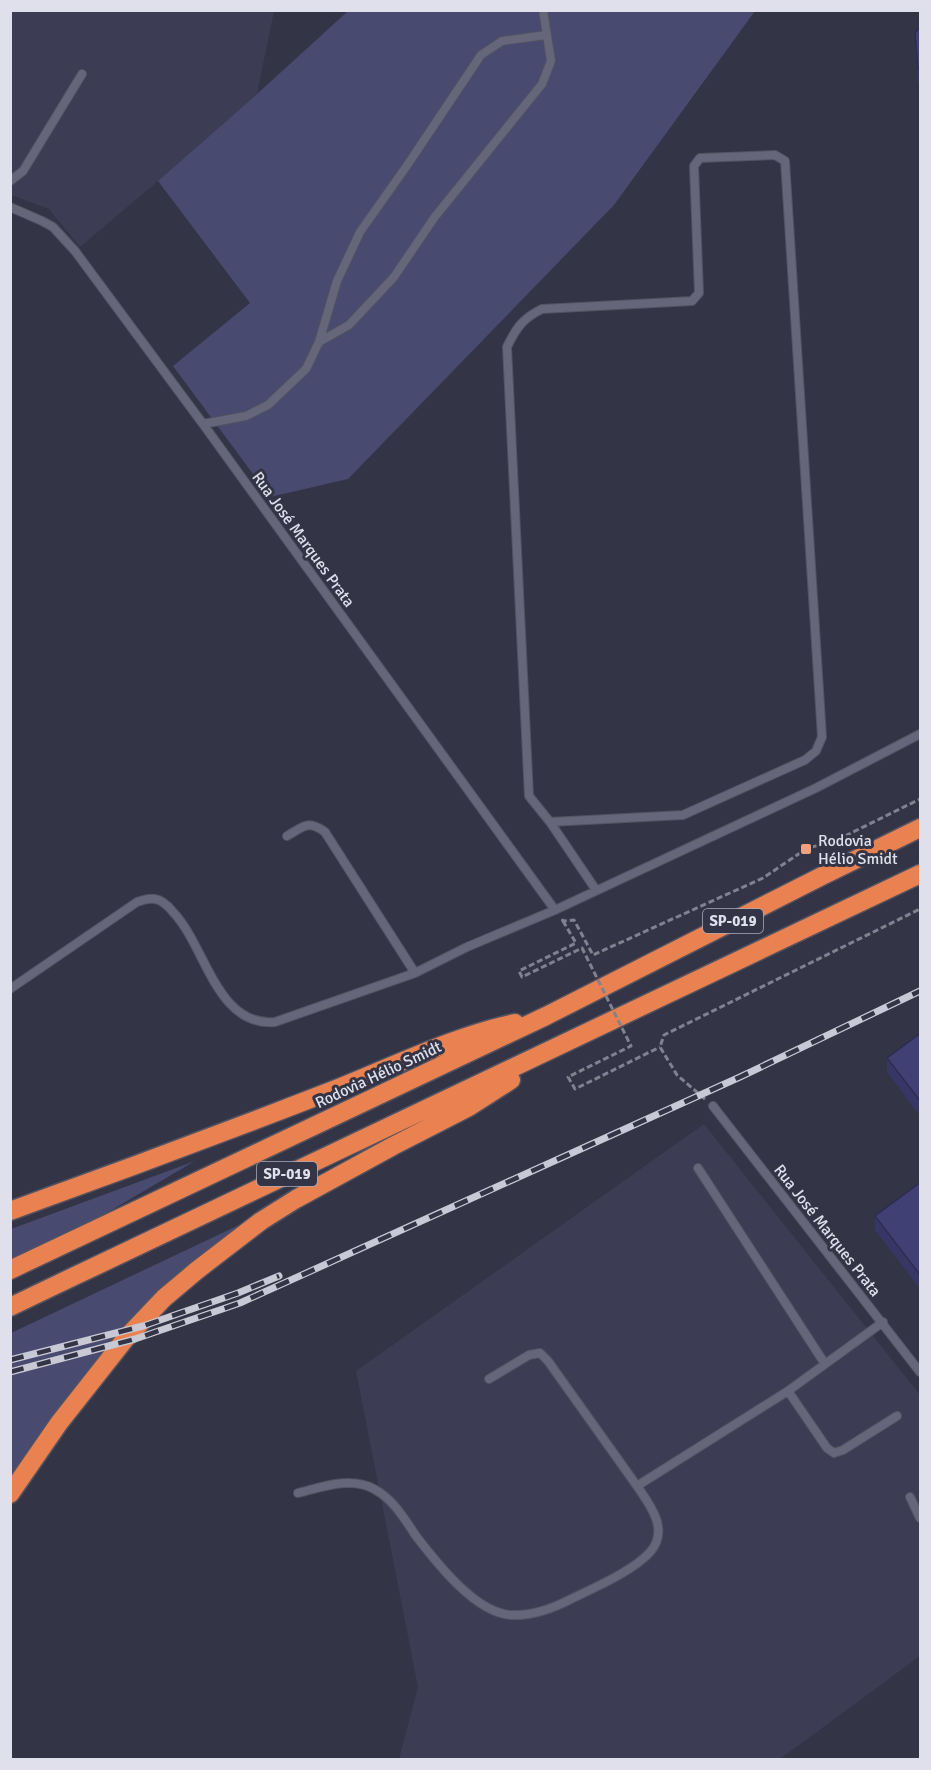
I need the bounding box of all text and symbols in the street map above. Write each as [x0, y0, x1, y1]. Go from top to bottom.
street label: Rua José Marques Prata [247, 468, 359, 611]
place label: Rodovia Hélio Smidt [818, 831, 898, 869]
marker: Rodovia Hélio Smidt [799, 842, 813, 856]
road number: SP-019 [703, 909, 763, 933]
street label: Rodovia Hélio Smidt [312, 1037, 445, 1113]
street label: Rua José Marques Prata [769, 1160, 885, 1301]
road number: SP-019 [257, 1162, 317, 1186]

